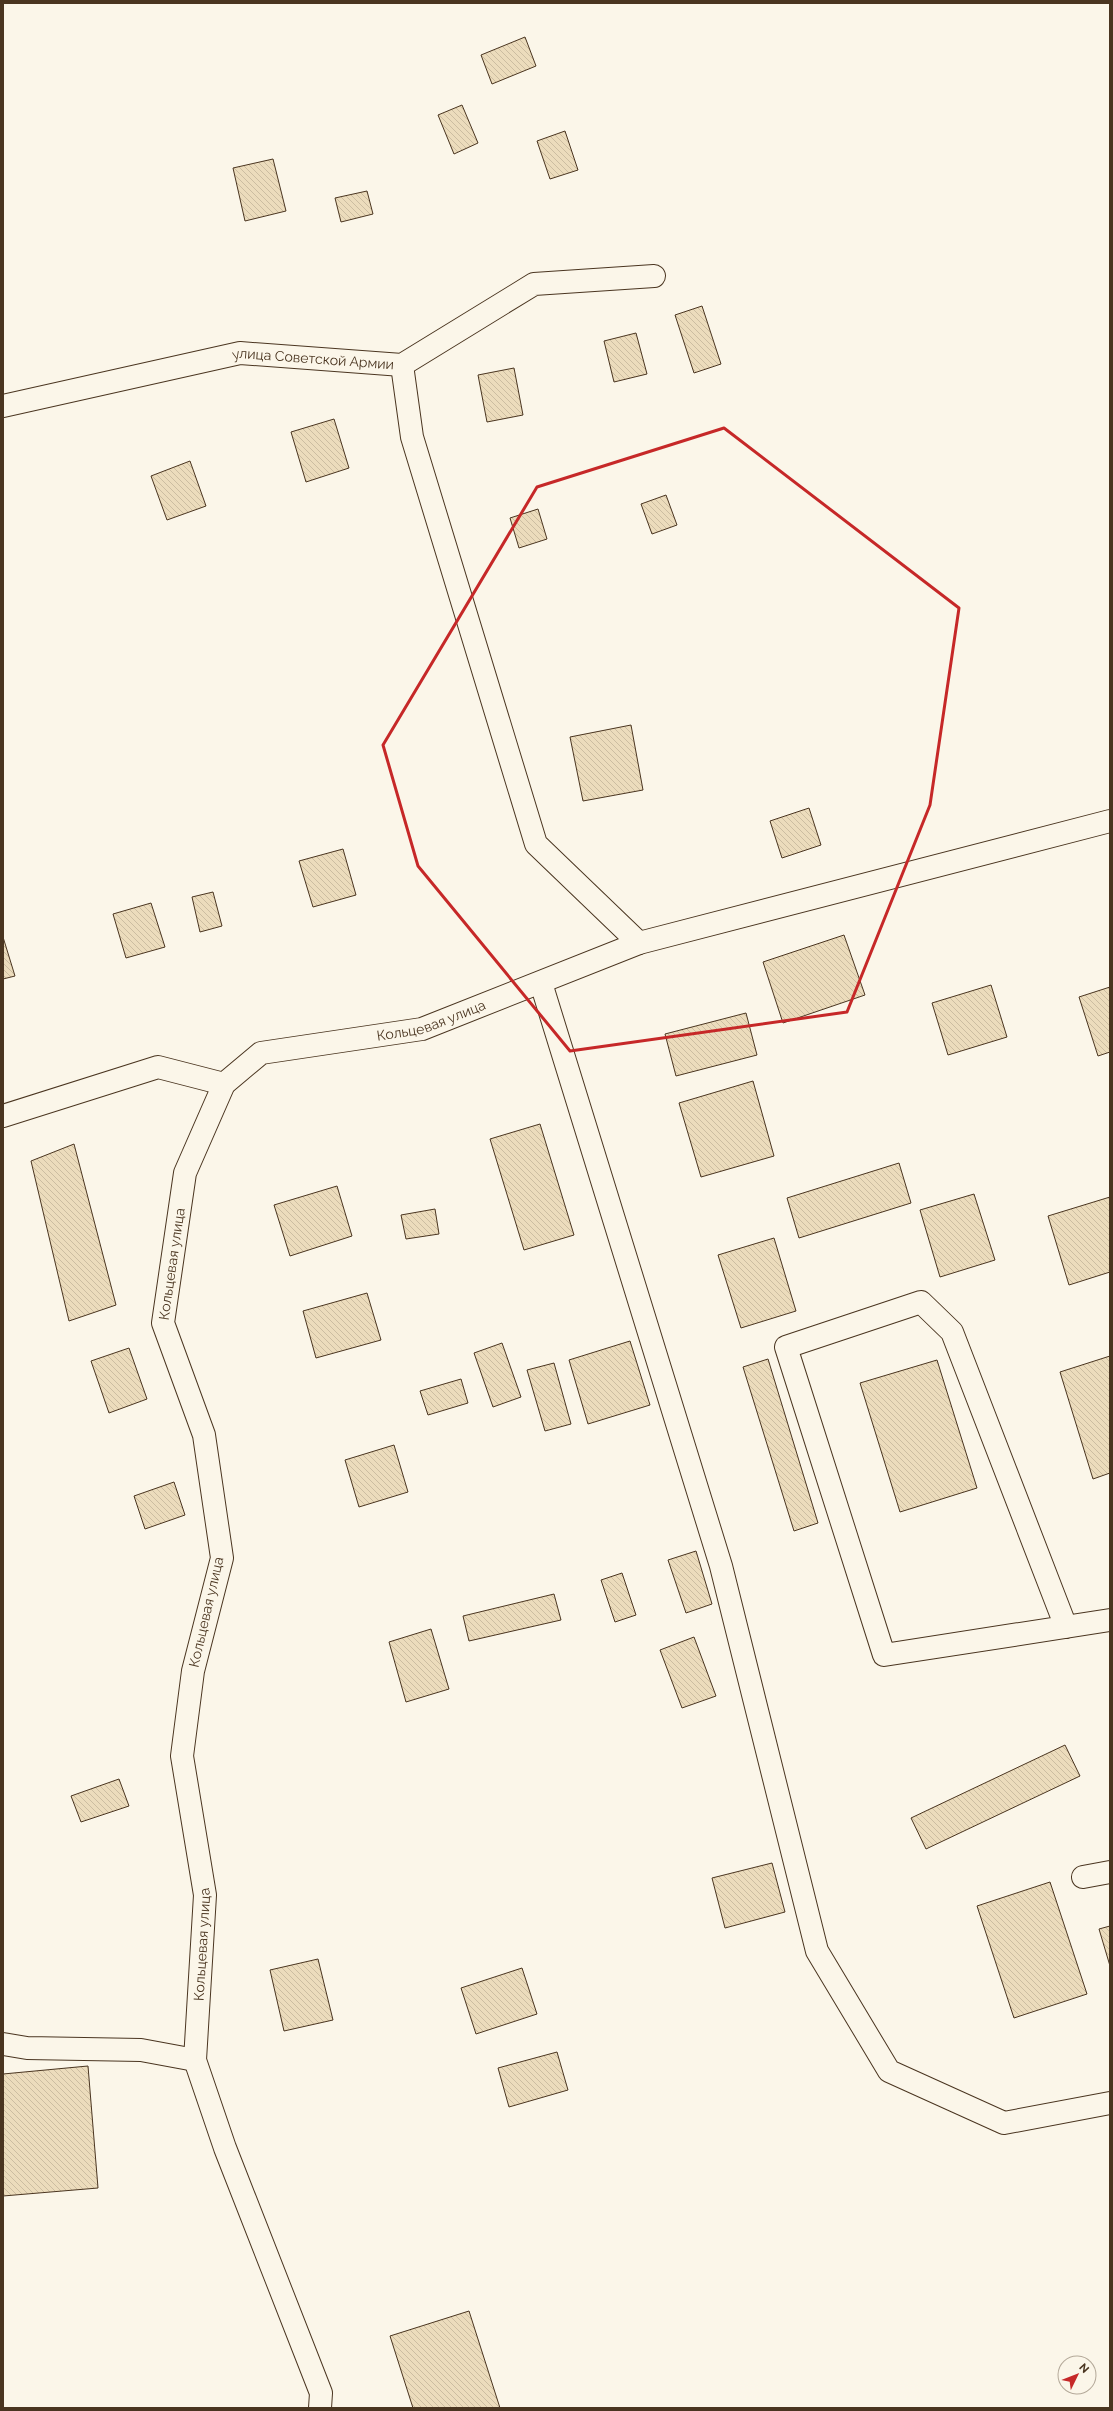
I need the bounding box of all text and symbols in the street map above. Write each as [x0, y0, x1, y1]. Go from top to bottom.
street label: улица Советской Армии [230, 345, 395, 372]
street label: Кольцевая улица [376, 997, 488, 1044]
street label: Кольцевая улица [156, 1207, 188, 1321]
street label: Кольцевая улица [185, 1555, 227, 1669]
street label: Кольцевая улица [191, 1887, 213, 2001]
north arrow [1057, 2355, 1097, 2395]
text: N [1076, 2361, 1092, 2376]

